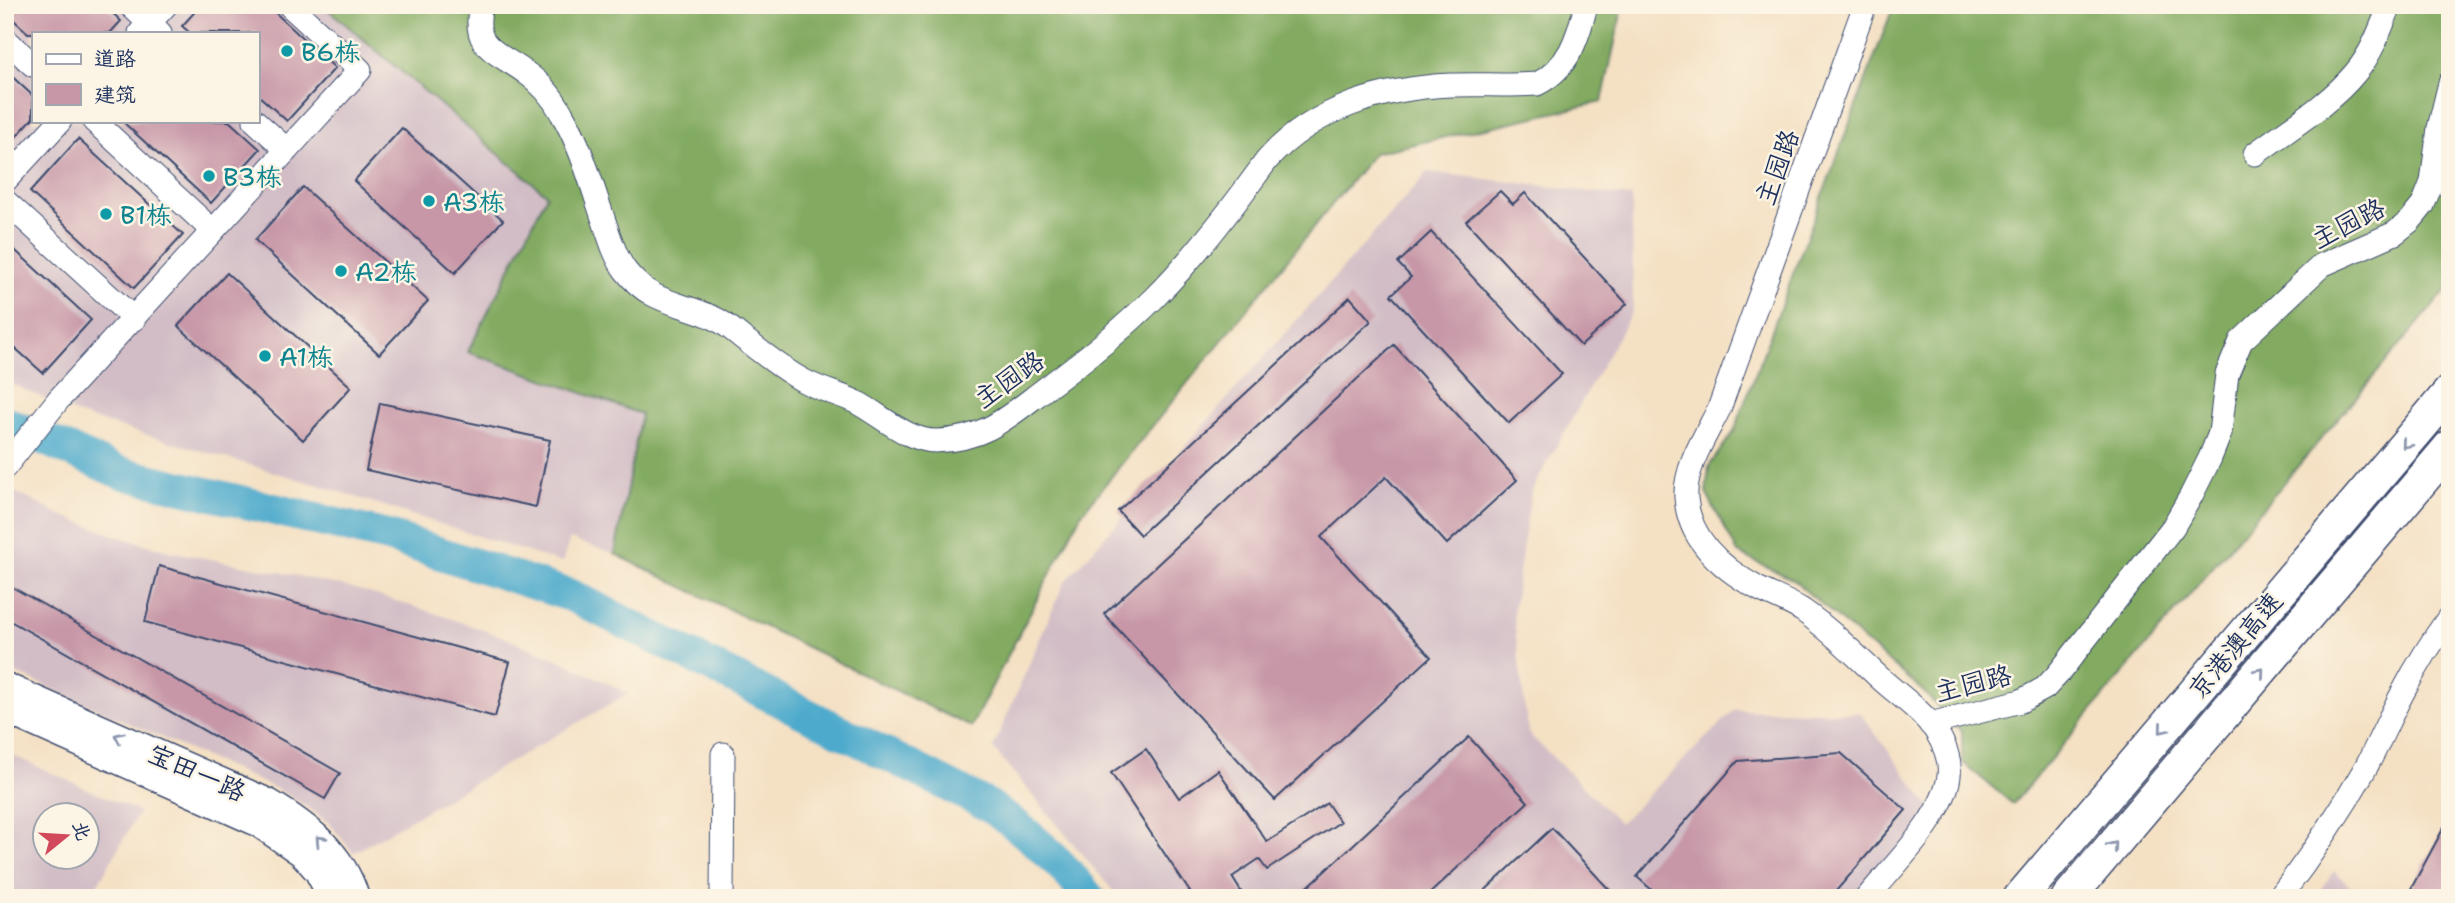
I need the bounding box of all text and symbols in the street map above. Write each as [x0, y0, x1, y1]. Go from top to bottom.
legend [32, 32, 259, 122]
place label: B6栋 [301, 34, 361, 69]
marker: B6栋 [279, 43, 295, 59]
text: 道路 [94, 45, 136, 73]
text: 建筑 [94, 81, 136, 109]
street label: 主园路 [1747, 124, 1807, 210]
place label: B3栋 [223, 159, 282, 194]
marker: B3栋 [201, 168, 217, 184]
place label: A3栋 [443, 184, 505, 219]
street label: 主园路 [2305, 190, 2391, 256]
marker: A3栋 [421, 193, 437, 209]
place label: B1栋 [120, 197, 172, 232]
marker: B1栋 [98, 206, 114, 222]
place label: A2栋 [355, 254, 417, 289]
marker: A2栋 [333, 263, 349, 279]
place label: A1栋 [279, 339, 333, 374]
street label: 主园路 [967, 342, 1051, 416]
marker: A1栋 [257, 348, 273, 364]
one-way arrow [2402, 435, 2414, 448]
street label: 京港澳高速 [2180, 584, 2290, 706]
street label: 主园路 [1931, 657, 2015, 709]
one-way arrow [2252, 667, 2264, 680]
one-way arrow [2159, 721, 2171, 734]
one-way arrow [114, 731, 126, 745]
street label: 宝田一路 [142, 735, 252, 809]
north arrow [32, 802, 102, 872]
text: 北 [67, 818, 97, 844]
one-way arrow [315, 836, 328, 849]
one-way arrow [2104, 841, 2117, 853]

